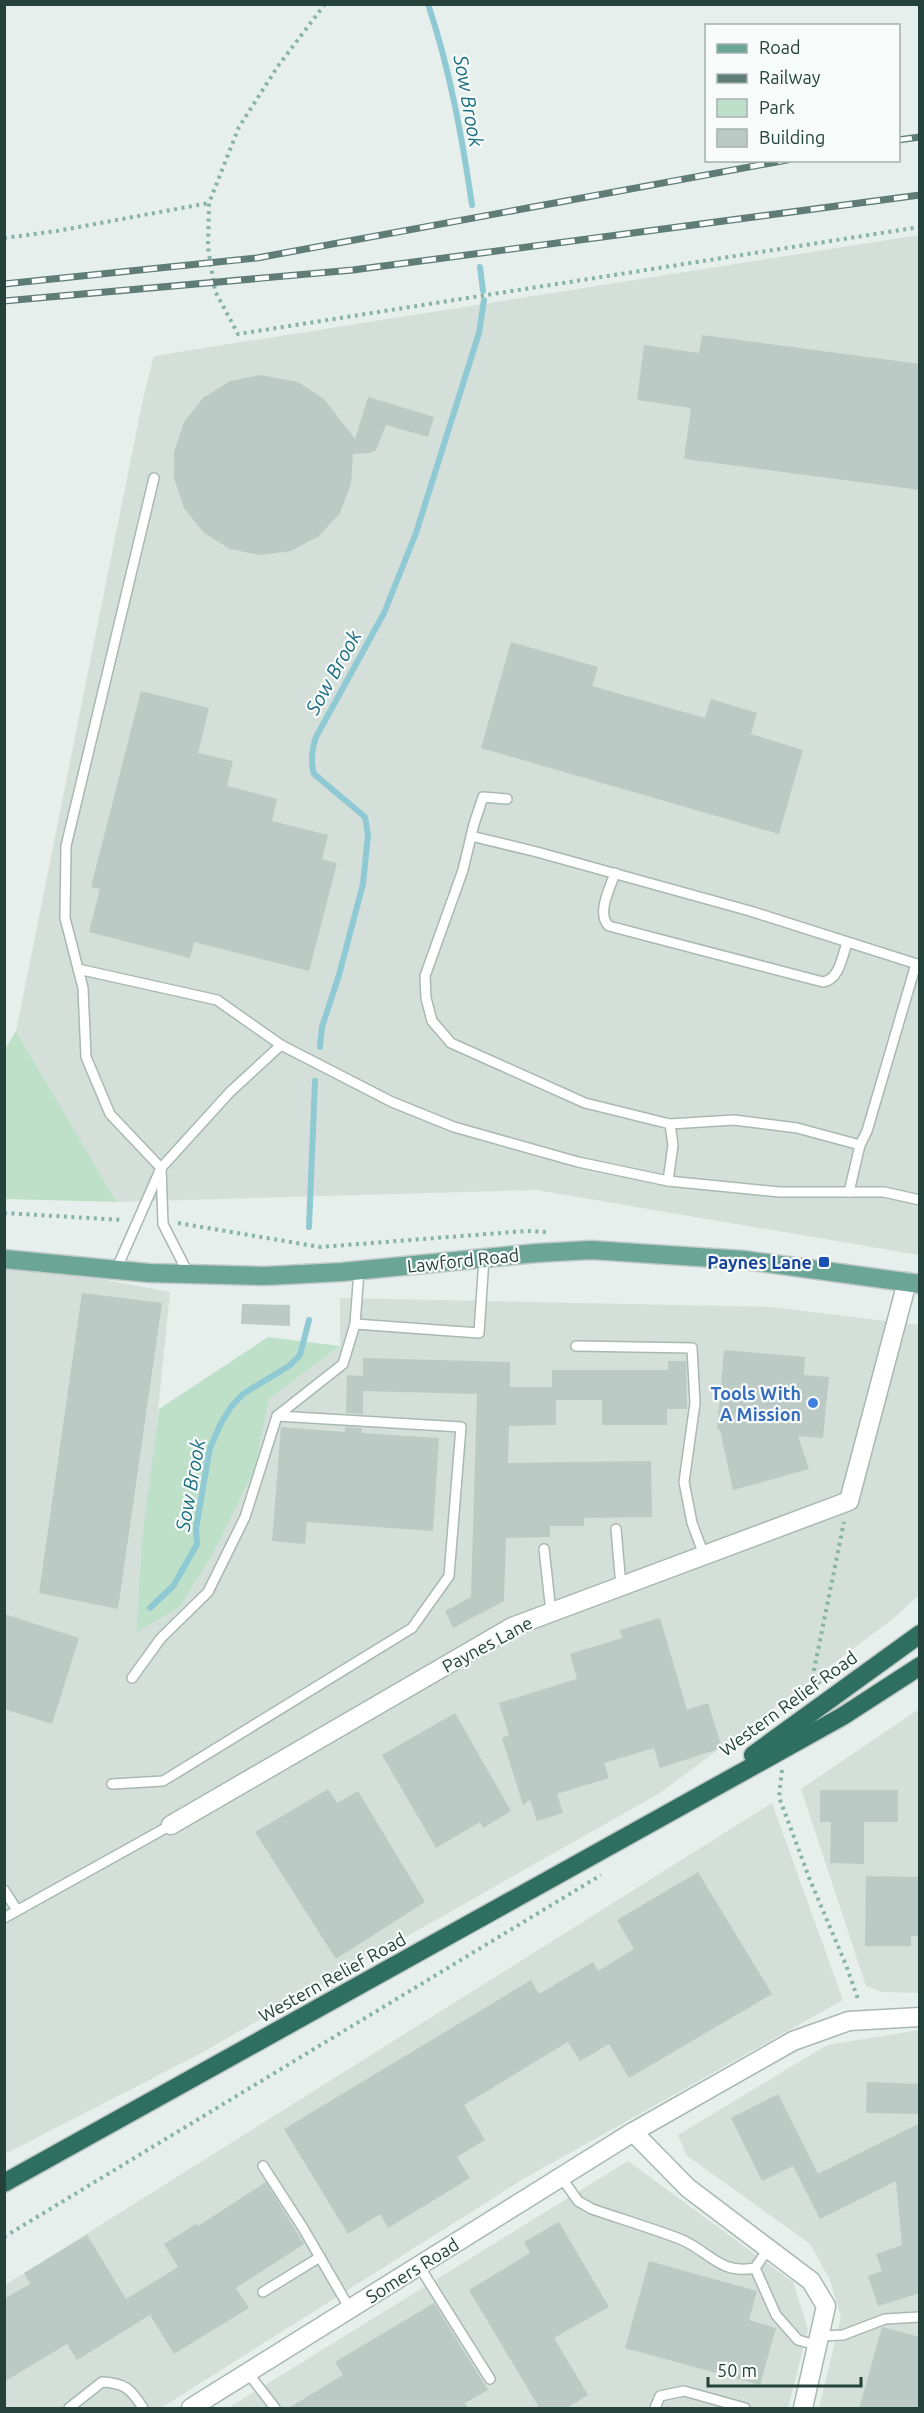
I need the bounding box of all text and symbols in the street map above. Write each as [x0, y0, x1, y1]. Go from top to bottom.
legend [705, 24, 900, 162]
text: Road [759, 37, 801, 57]
water label: Sow Brook [449, 52, 489, 150]
text: Railway [759, 67, 821, 87]
text: Park [759, 97, 795, 117]
text: Building [759, 127, 825, 147]
water label: Sow Brook [300, 625, 366, 719]
street label: Lawford Road [406, 1244, 520, 1276]
place label: Paynes Lane [707, 1252, 812, 1272]
marker: Paynes Lane [817, 1255, 831, 1269]
place label: Tools With A Mission [711, 1383, 801, 1424]
marker: Tools With A Mission [806, 1396, 820, 1410]
water label: Sow Brook [170, 1436, 210, 1534]
street label: Paynes Lane [438, 1612, 536, 1676]
street label: Western Relief Road [715, 1646, 861, 1760]
street label: Western Relief Road [255, 1928, 409, 2026]
street label: Somers Road [362, 2234, 462, 2306]
scale bar [708, 2350, 861, 2388]
text: 50 m [717, 2360, 757, 2380]

